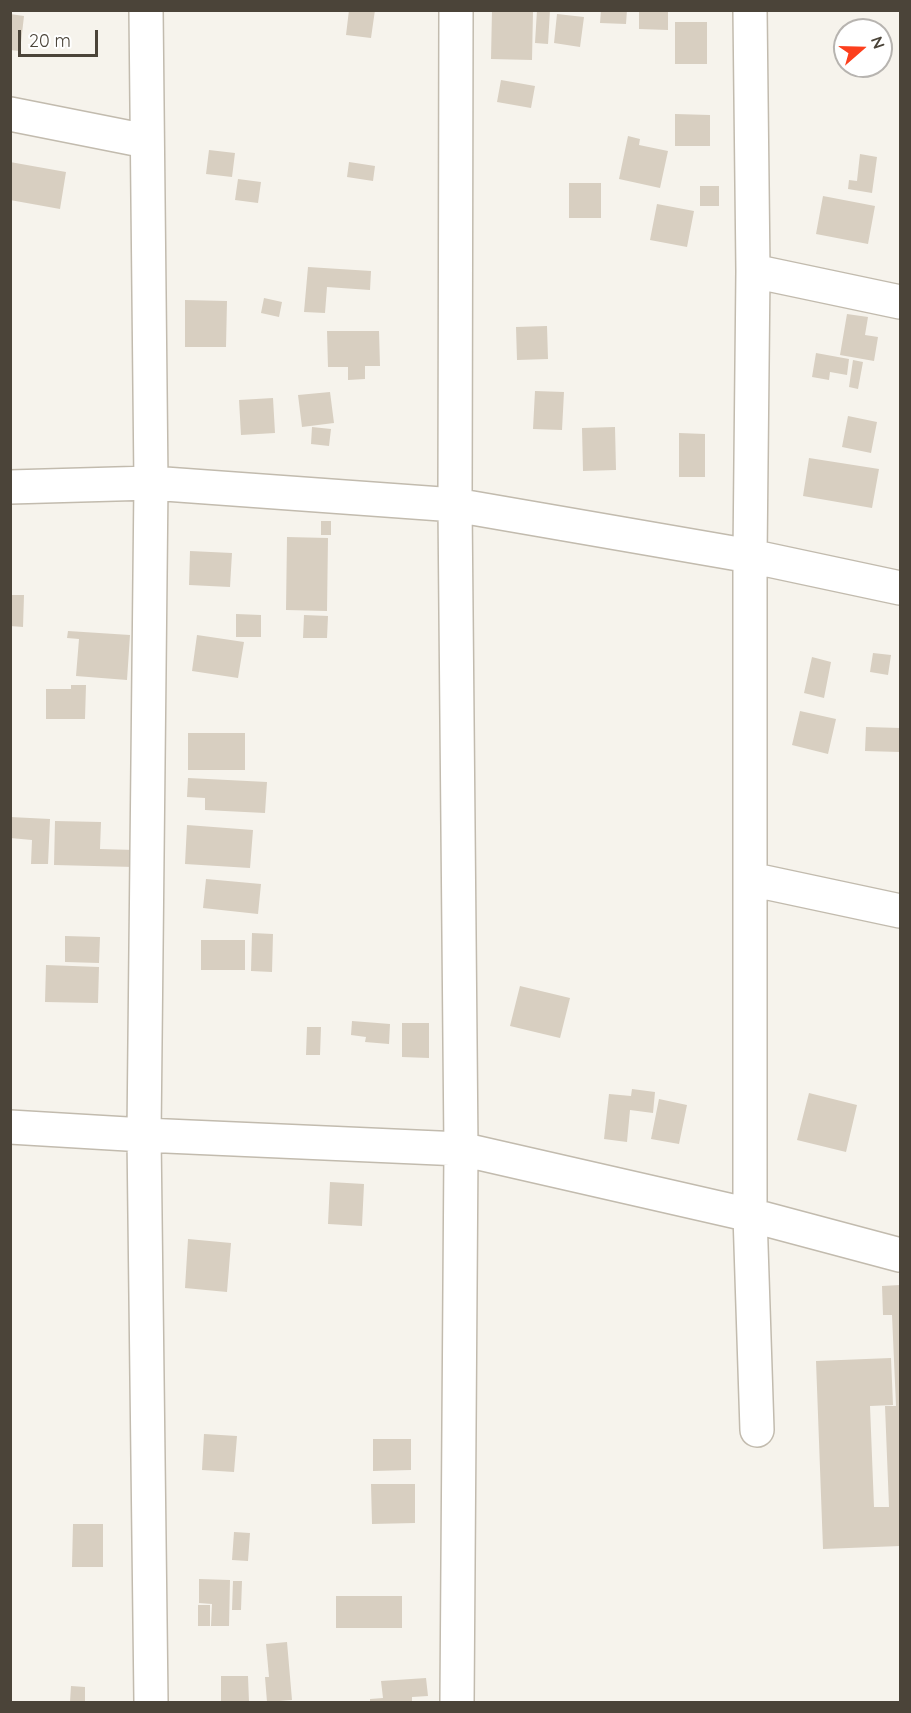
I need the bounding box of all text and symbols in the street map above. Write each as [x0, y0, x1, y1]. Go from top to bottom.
scale bar [21, 18, 100, 56]
north arrow [833, 18, 893, 78]
text: 20 m [29, 29, 71, 52]
text: N [867, 34, 889, 51]

